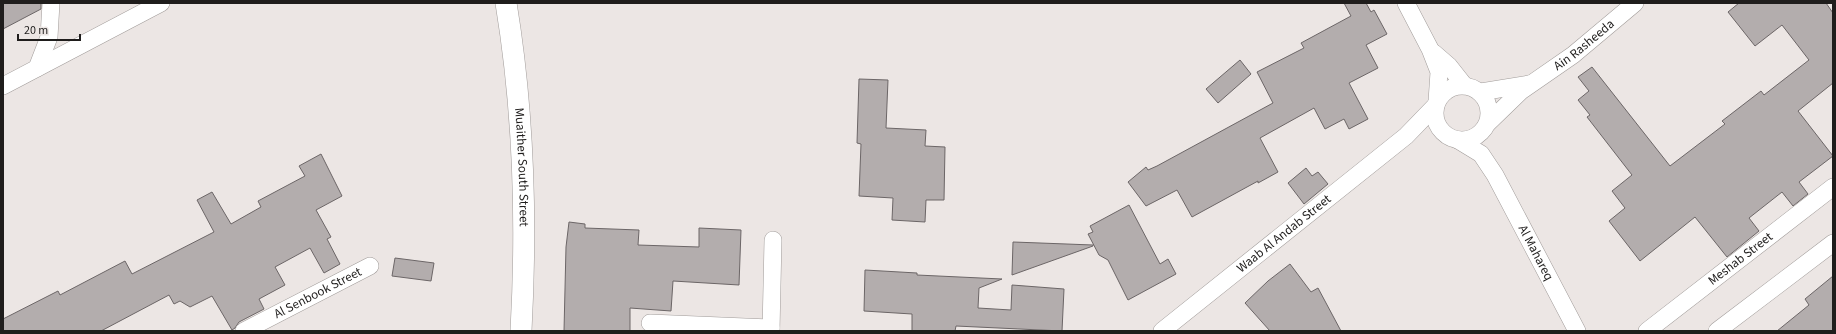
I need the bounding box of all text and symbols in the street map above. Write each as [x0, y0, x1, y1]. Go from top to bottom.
street label: Ain Rasheeda [1550, 15, 1618, 75]
scale bar [18, 16, 80, 42]
text: 20 m [24, 22, 48, 39]
street label: Muaither South Street [510, 107, 533, 227]
street label: Waab Al Andab Street [1233, 190, 1335, 277]
street label: Al Mahareq [1514, 222, 1558, 284]
street label: Meshab Street [1704, 228, 1777, 290]
street label: Al Senbook Street [271, 263, 365, 323]

